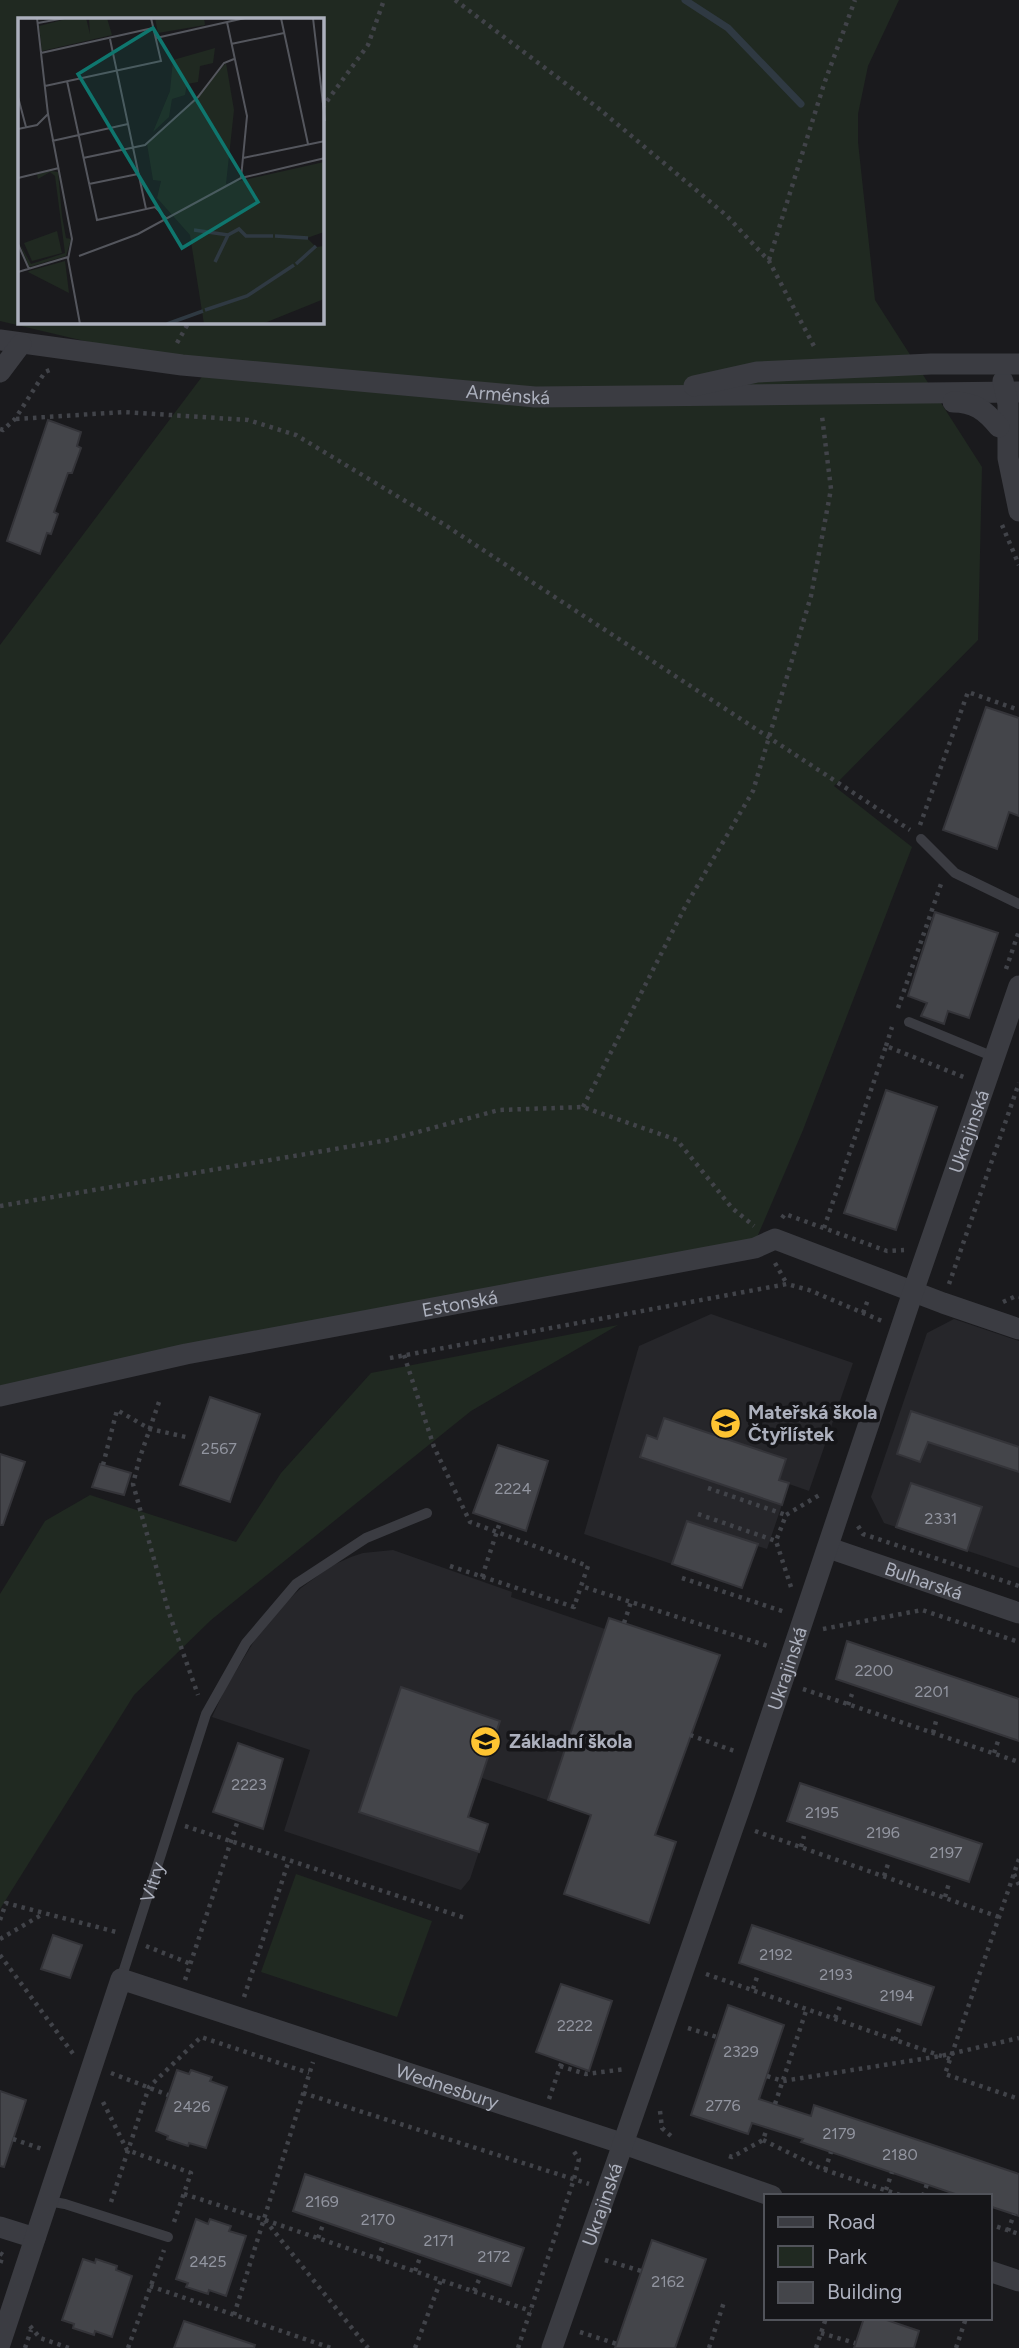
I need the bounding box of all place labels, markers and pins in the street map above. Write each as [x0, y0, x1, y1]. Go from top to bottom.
place label: Mateřská škola Čtyřlístek [748, 1401, 877, 1446]
school or university icon: Mateřská škola Čtyřlístek [708, 1406, 742, 1440]
school or university icon: Základní škola [469, 1724, 503, 1758]
place label: Základní škola [509, 1730, 632, 1753]

